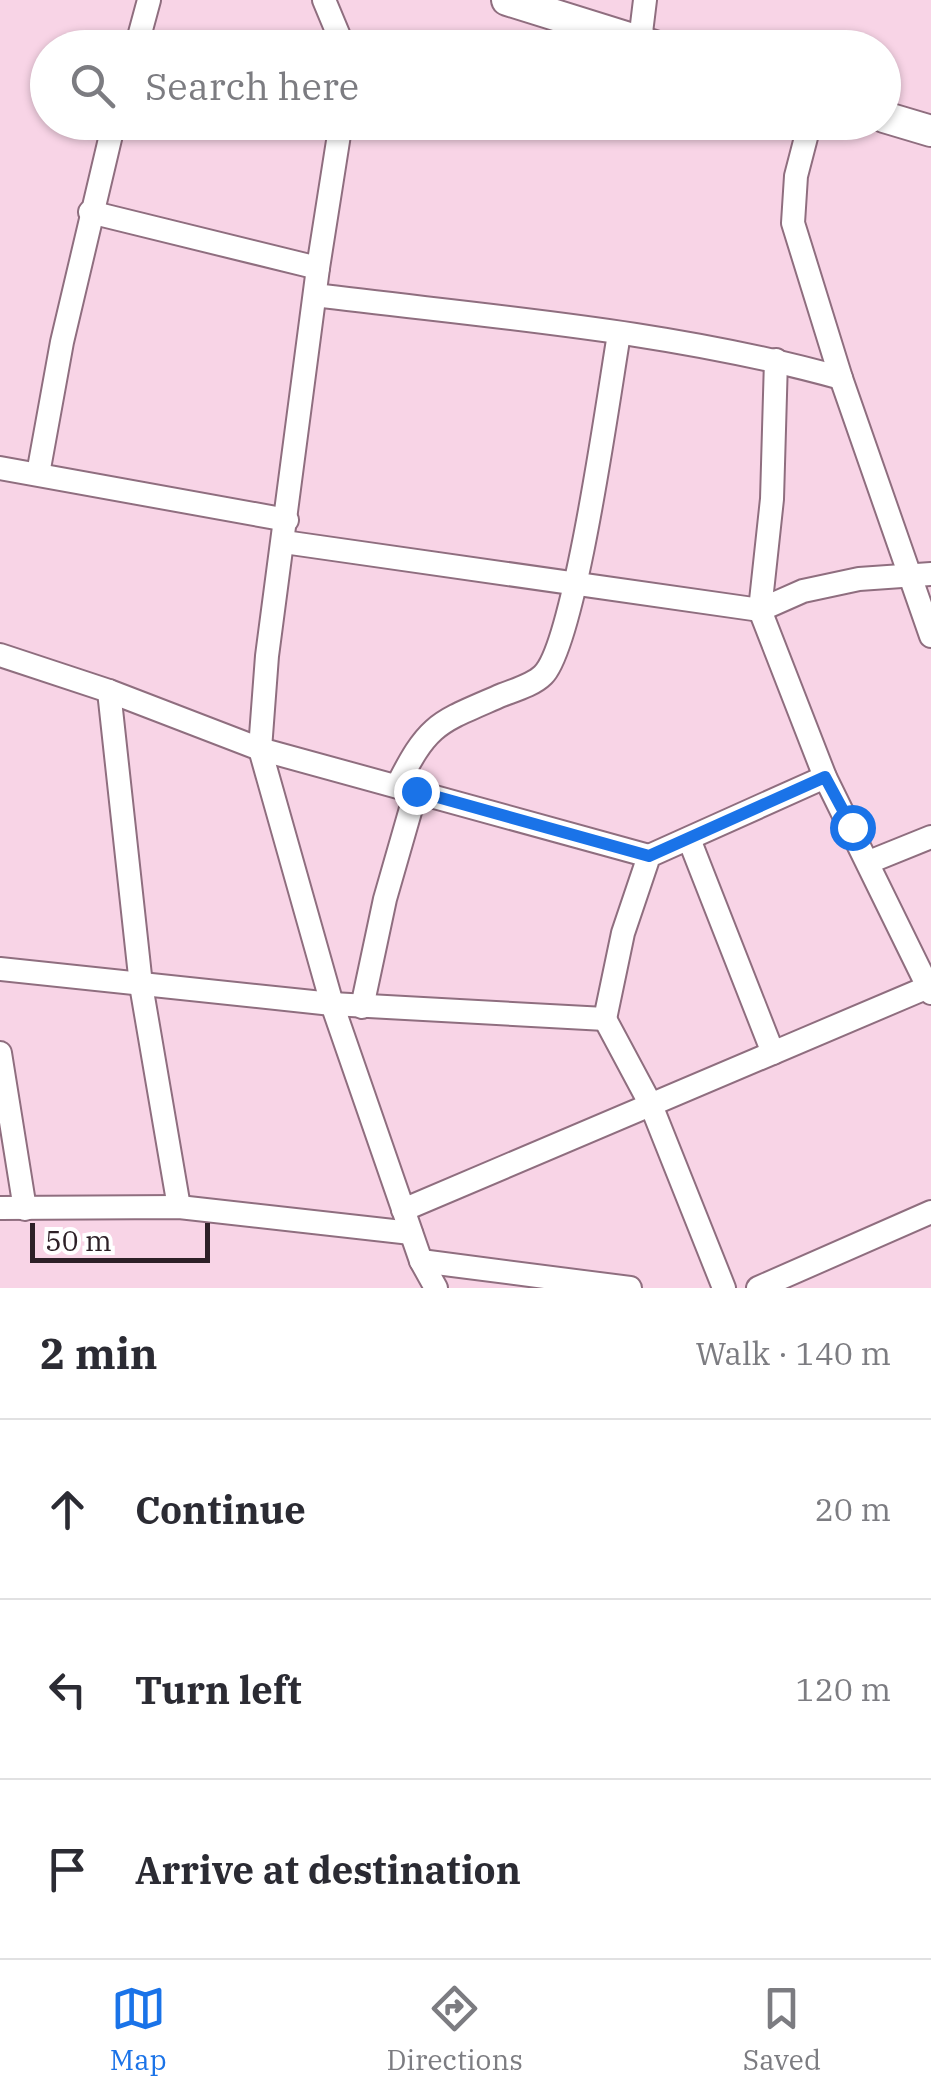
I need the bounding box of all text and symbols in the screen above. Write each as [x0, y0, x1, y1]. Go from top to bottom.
search box [30, 30, 901, 140]
icon: search [65, 58, 120, 113]
text: Search here [145, 61, 359, 110]
route end [394, 769, 440, 815]
route start [830, 805, 876, 851]
scale bar [30, 1218, 210, 1262]
text: 50 m [45, 1222, 112, 1259]
text: 2 min [40, 1326, 158, 1381]
text: Walk · 140 m [695, 1332, 891, 1374]
icon: ahead [40, 1482, 95, 1537]
text: Continue [135, 1485, 306, 1534]
text: 20 m [815, 1488, 891, 1530]
icon: left [40, 1662, 95, 1717]
text: Turn left [135, 1665, 302, 1714]
text: 120 m [795, 1668, 891, 1710]
icon: arrive [40, 1842, 95, 1897]
text: Arrive at destination [135, 1845, 521, 1894]
tab: Map [110, 1981, 167, 2078]
tab: Directions [386, 1981, 523, 2078]
tab: Saved [743, 1981, 821, 2078]

